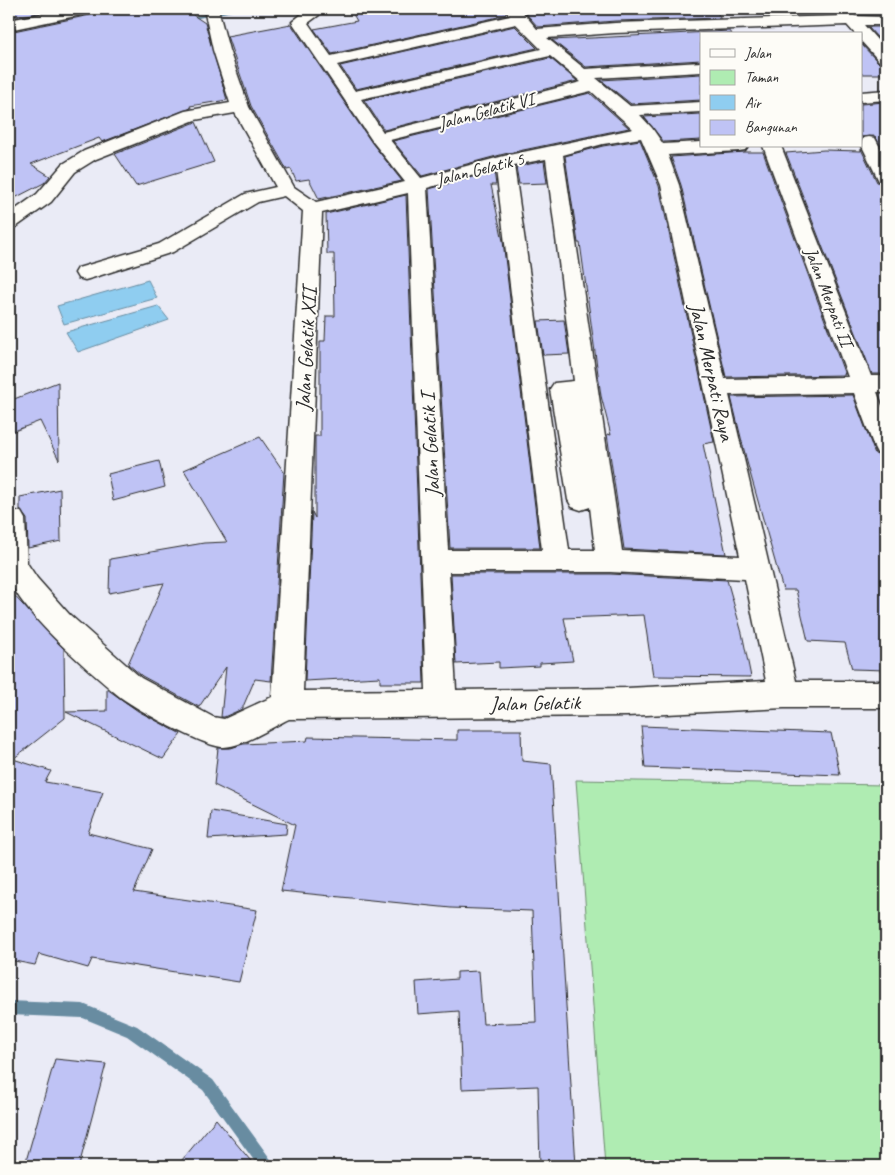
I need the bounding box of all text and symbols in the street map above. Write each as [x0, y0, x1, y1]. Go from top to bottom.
legend [700, 32, 862, 148]
text: Jalan [744, 44, 772, 63]
text: Taman [745, 68, 778, 87]
street label: Jalan Gelatik VI [435, 87, 540, 135]
text: Air [745, 94, 762, 113]
text: Bangunan [745, 118, 798, 137]
street label: Jalan Gelatik 5 [433, 147, 527, 191]
street label: Jalan Merpati II [800, 243, 859, 353]
street label: Jalan Gelatik XII [290, 282, 322, 412]
street label: Jalan Merpati Raya [683, 300, 741, 445]
street label: Jalan Gelatik I [414, 388, 446, 499]
street label: Jalan Gelatik [489, 689, 582, 717]

